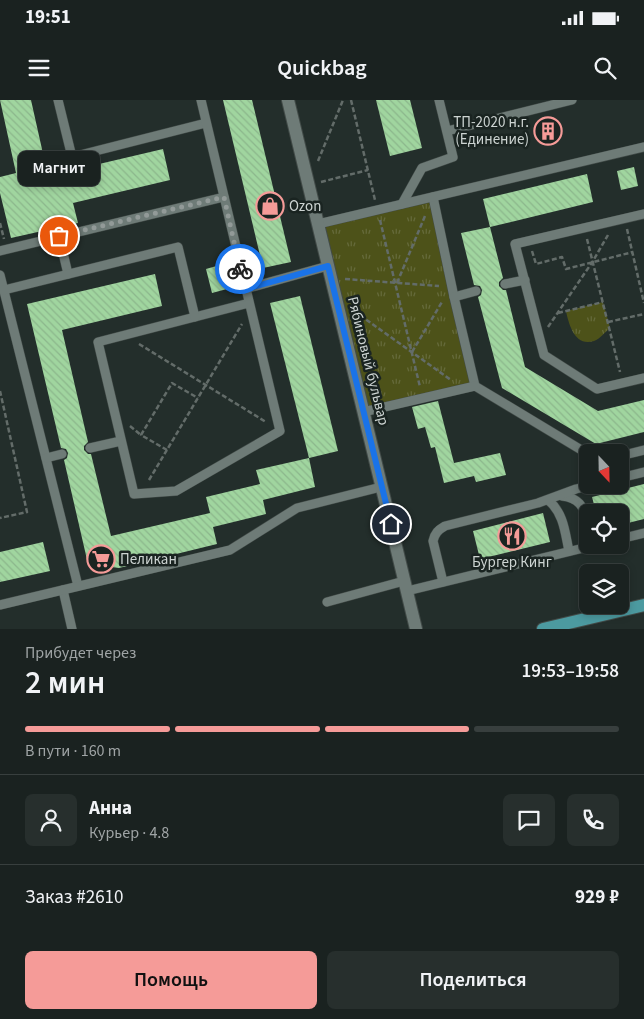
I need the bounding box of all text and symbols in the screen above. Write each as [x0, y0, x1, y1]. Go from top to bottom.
text: 19:51 [25, 4, 71, 31]
text: Quickbag [277, 52, 367, 84]
icon: menu [25, 54, 53, 82]
icon: search [591, 54, 619, 82]
place label: ТП-2020 н.г. (Единение) [453, 112, 529, 150]
building icon: ТП-2020 н.г. (Единение) [533, 116, 563, 146]
callout: Магнит [18, 151, 100, 186]
text: Магнит [33, 157, 85, 179]
shop icon: Ozon [255, 191, 285, 221]
place label: Ozon [289, 196, 321, 217]
pin [38, 215, 80, 257]
icon: bag [45, 222, 73, 250]
courier [215, 244, 265, 294]
icon: bike [226, 255, 254, 283]
street label: Рябиновый бульвар [342, 294, 394, 428]
north arrow [579, 444, 629, 494]
map controls [579, 444, 629, 614]
pin [370, 503, 412, 545]
button: locate [579, 504, 629, 554]
icon: home [377, 510, 405, 538]
restaurant icon: Бургер Кинг [497, 521, 527, 551]
supermarket icon: Пеликан [86, 544, 116, 574]
place label: Пеликан [120, 549, 177, 570]
place label: Бургер Кинг [472, 552, 552, 573]
button: layers [579, 564, 629, 614]
text: Прибудет через [25, 642, 136, 664]
text: 19:53–19:58 [521, 658, 619, 685]
text: 2 мин [25, 660, 105, 706]
text: В пути · 160 m [25, 740, 121, 762]
button: person [25, 794, 77, 846]
button: chat [503, 794, 555, 846]
button: phone [567, 794, 619, 846]
text: Анна [89, 795, 132, 822]
text: Курьер · 4.8 [89, 822, 169, 844]
text: Заказ #2610 [25, 884, 124, 911]
text: 929 ₽ [575, 884, 619, 911]
button: Помощь [25, 951, 317, 1009]
button: Поделиться [327, 951, 619, 1009]

